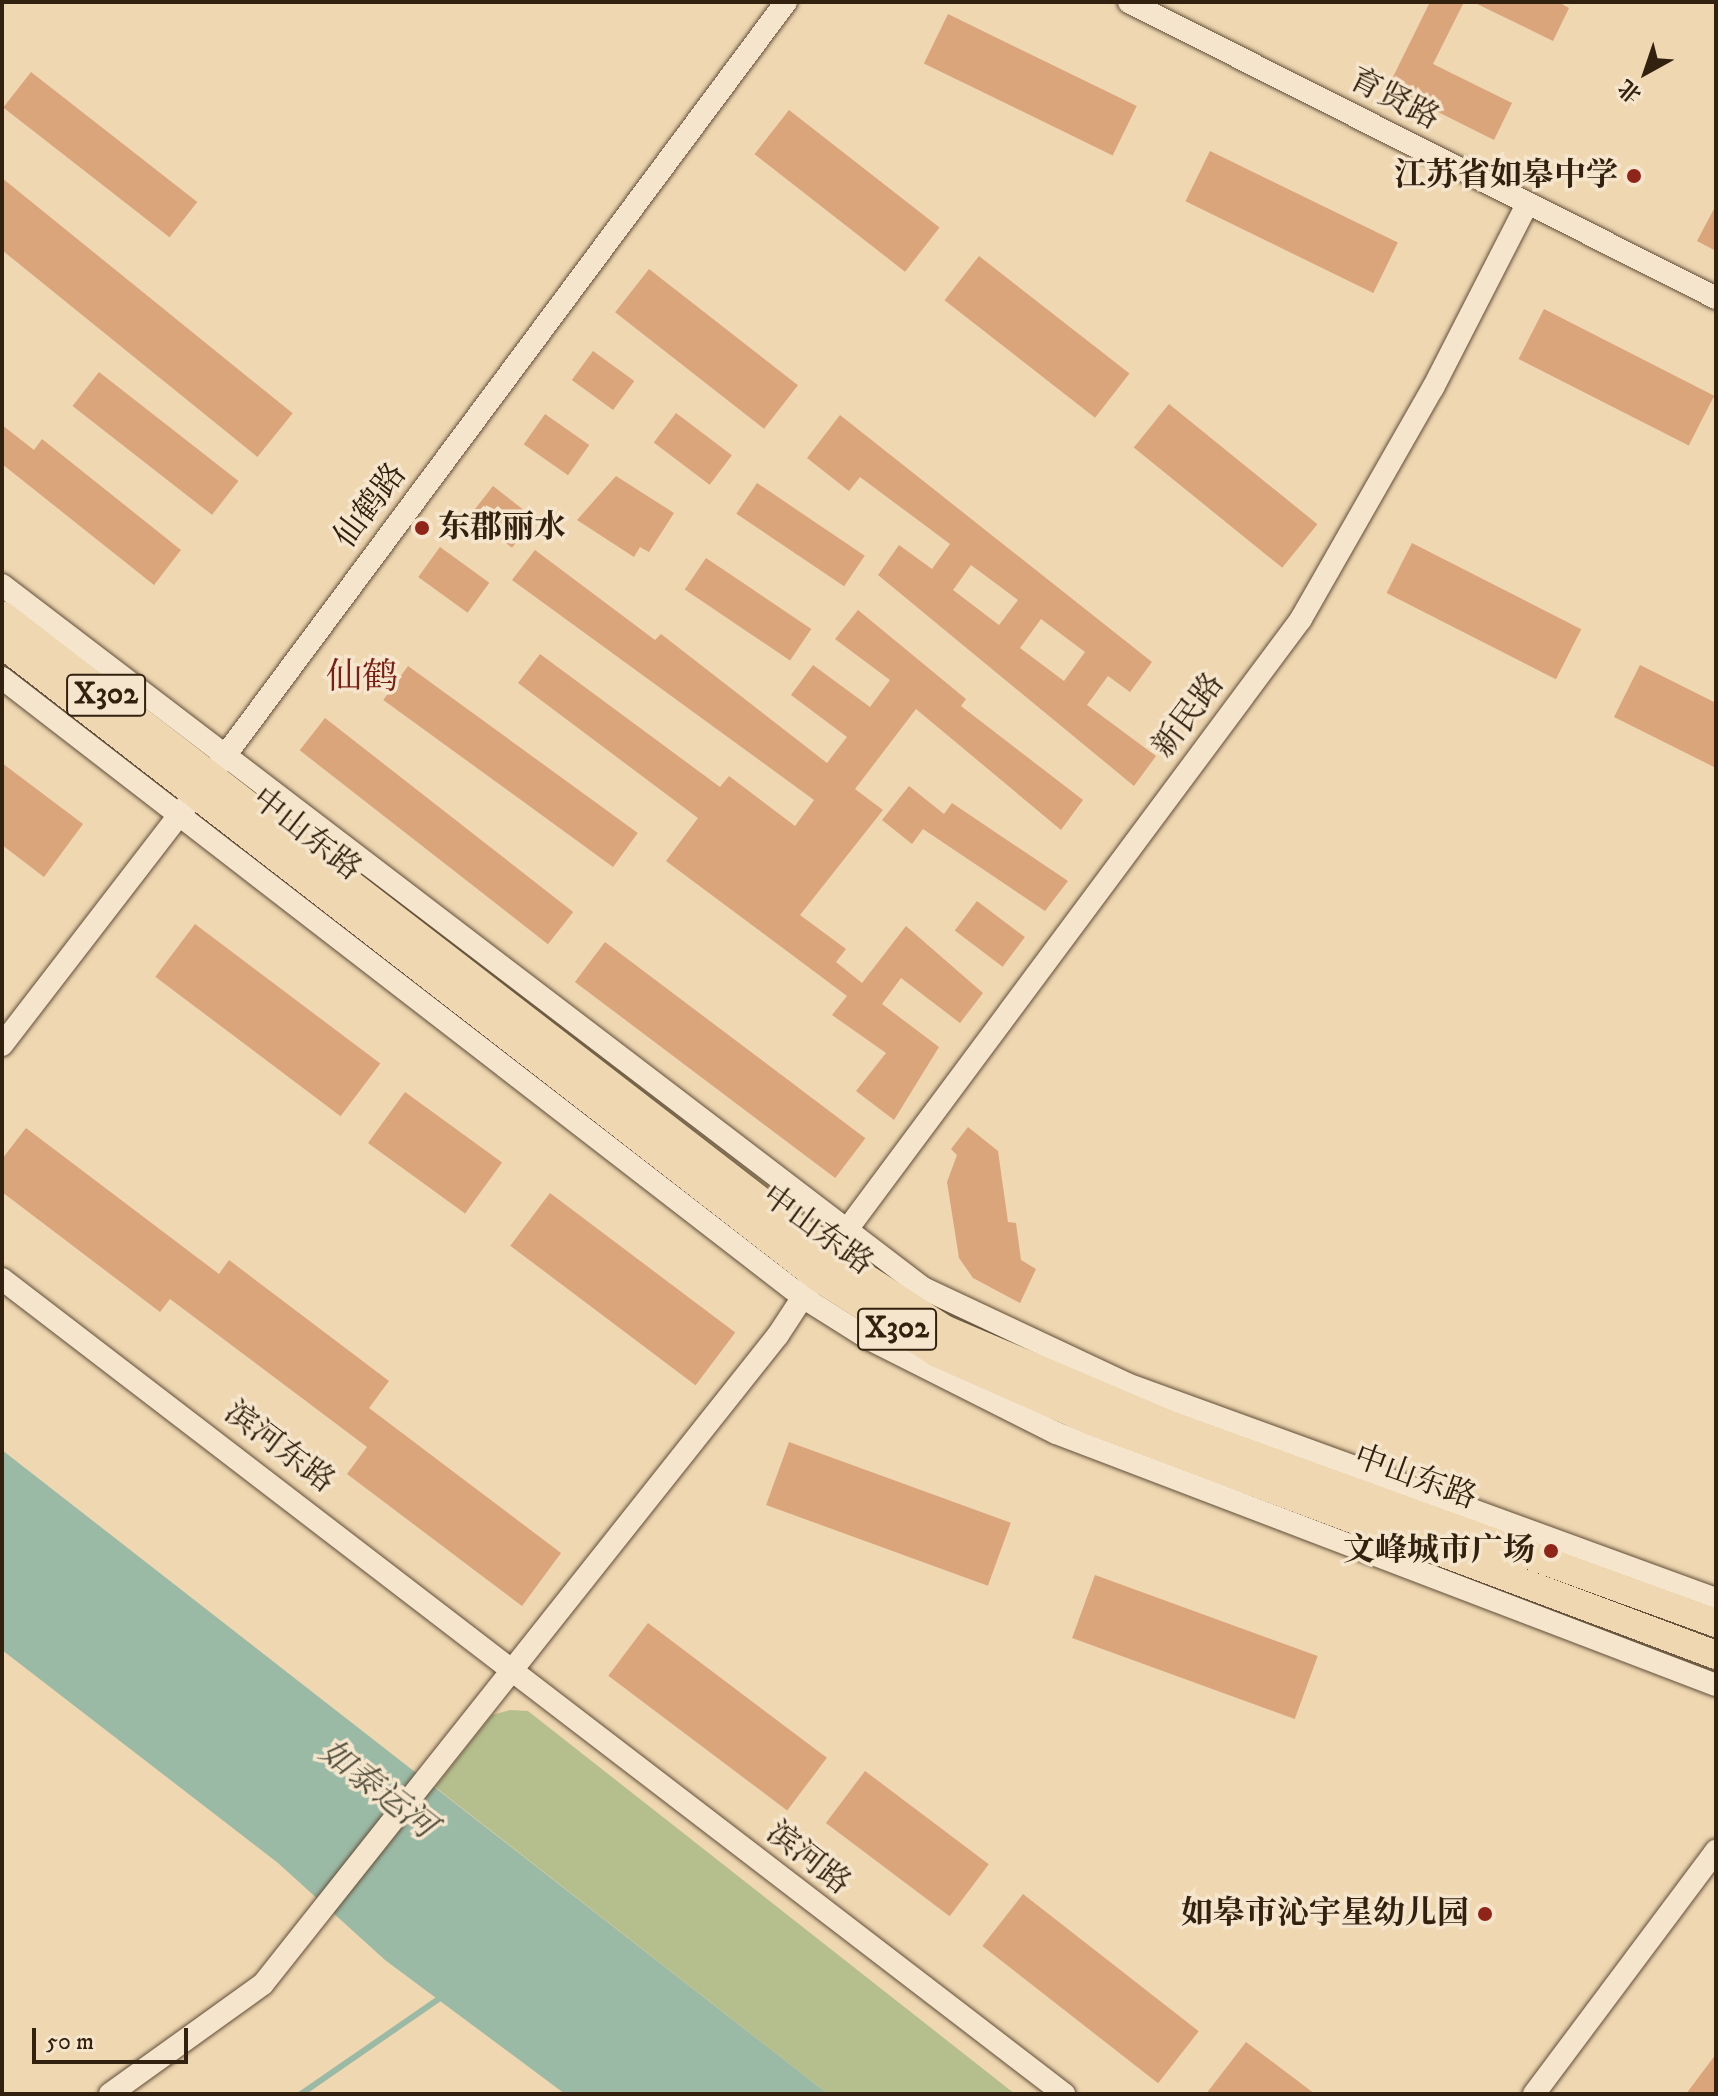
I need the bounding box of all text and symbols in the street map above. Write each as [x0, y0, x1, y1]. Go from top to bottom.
north arrow [1606, 32, 1686, 112]
street label: 育贤路 [1343, 61, 1445, 139]
text: 北 [1613, 73, 1647, 108]
place label: 江苏省如皋中学 [1394, 157, 1618, 195]
marker: 江苏省如皋中学 [1625, 167, 1643, 185]
street label: 仙鹤路 [327, 456, 415, 556]
place label: 东郡丽水 [438, 509, 566, 547]
marker: 东郡丽水 [413, 519, 431, 537]
district label: 仙鹤 [326, 656, 398, 700]
street label: 新民路 [1145, 666, 1233, 766]
road number: X302 [66, 669, 146, 721]
street label: 中山东路 [244, 780, 368, 890]
street label: 中山东路 [754, 1178, 880, 1284]
road number: X302 [857, 1303, 937, 1355]
street label: 滨河东路 [216, 1394, 342, 1502]
street label: 中山东路 [1348, 1438, 1482, 1518]
place label: 文峰城市广场 [1343, 1532, 1535, 1570]
marker: 文峰城市广场 [1542, 1542, 1560, 1560]
water label: 如泰运河 [311, 1732, 443, 1848]
street label: 滨河路 [758, 1814, 858, 1904]
place label: 如皋市沁宇星幼儿园 [1181, 1895, 1469, 1933]
marker: 如皋市沁宇星幼儿园 [1476, 1905, 1494, 1923]
scale bar [36, 2012, 192, 2062]
text: 50 m [46, 2027, 94, 2057]

